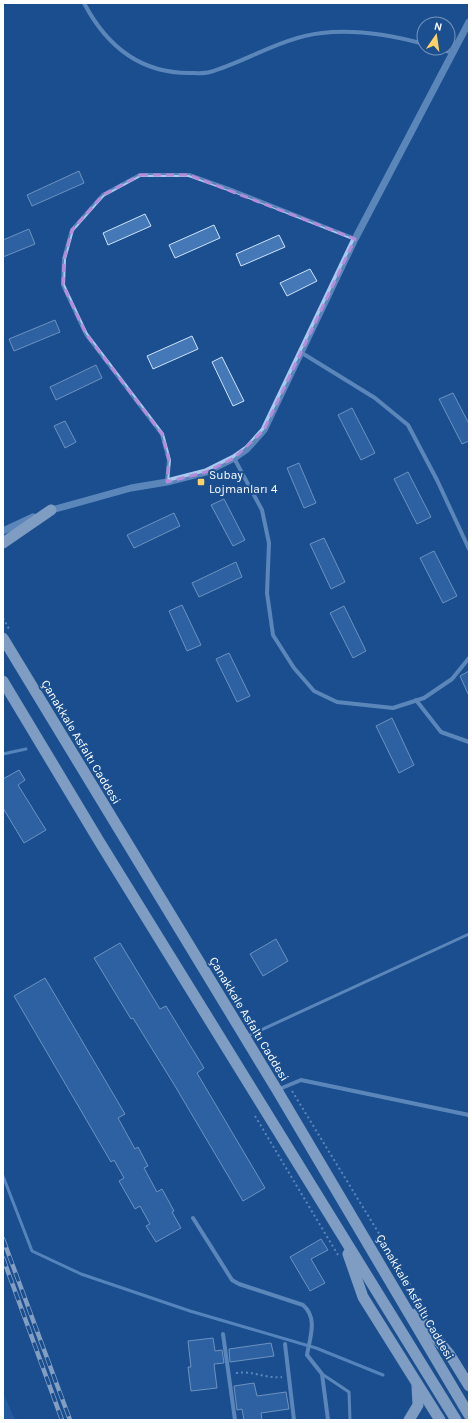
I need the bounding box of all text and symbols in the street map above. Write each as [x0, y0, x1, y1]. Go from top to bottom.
north arrow [416, 16, 456, 56]
text: N [433, 20, 443, 34]
place label: Subay Lojmanları 4 [209, 468, 278, 496]
marker: Subay Lojmanları 4 [196, 477, 206, 487]
street label: Çanakkale Asfaltı Caddesi [38, 677, 124, 807]
street label: Çanakkale Asfaltı Caddesi [206, 954, 292, 1084]
street label: Çanakkale Asfaltı Caddesi [373, 1232, 457, 1362]

